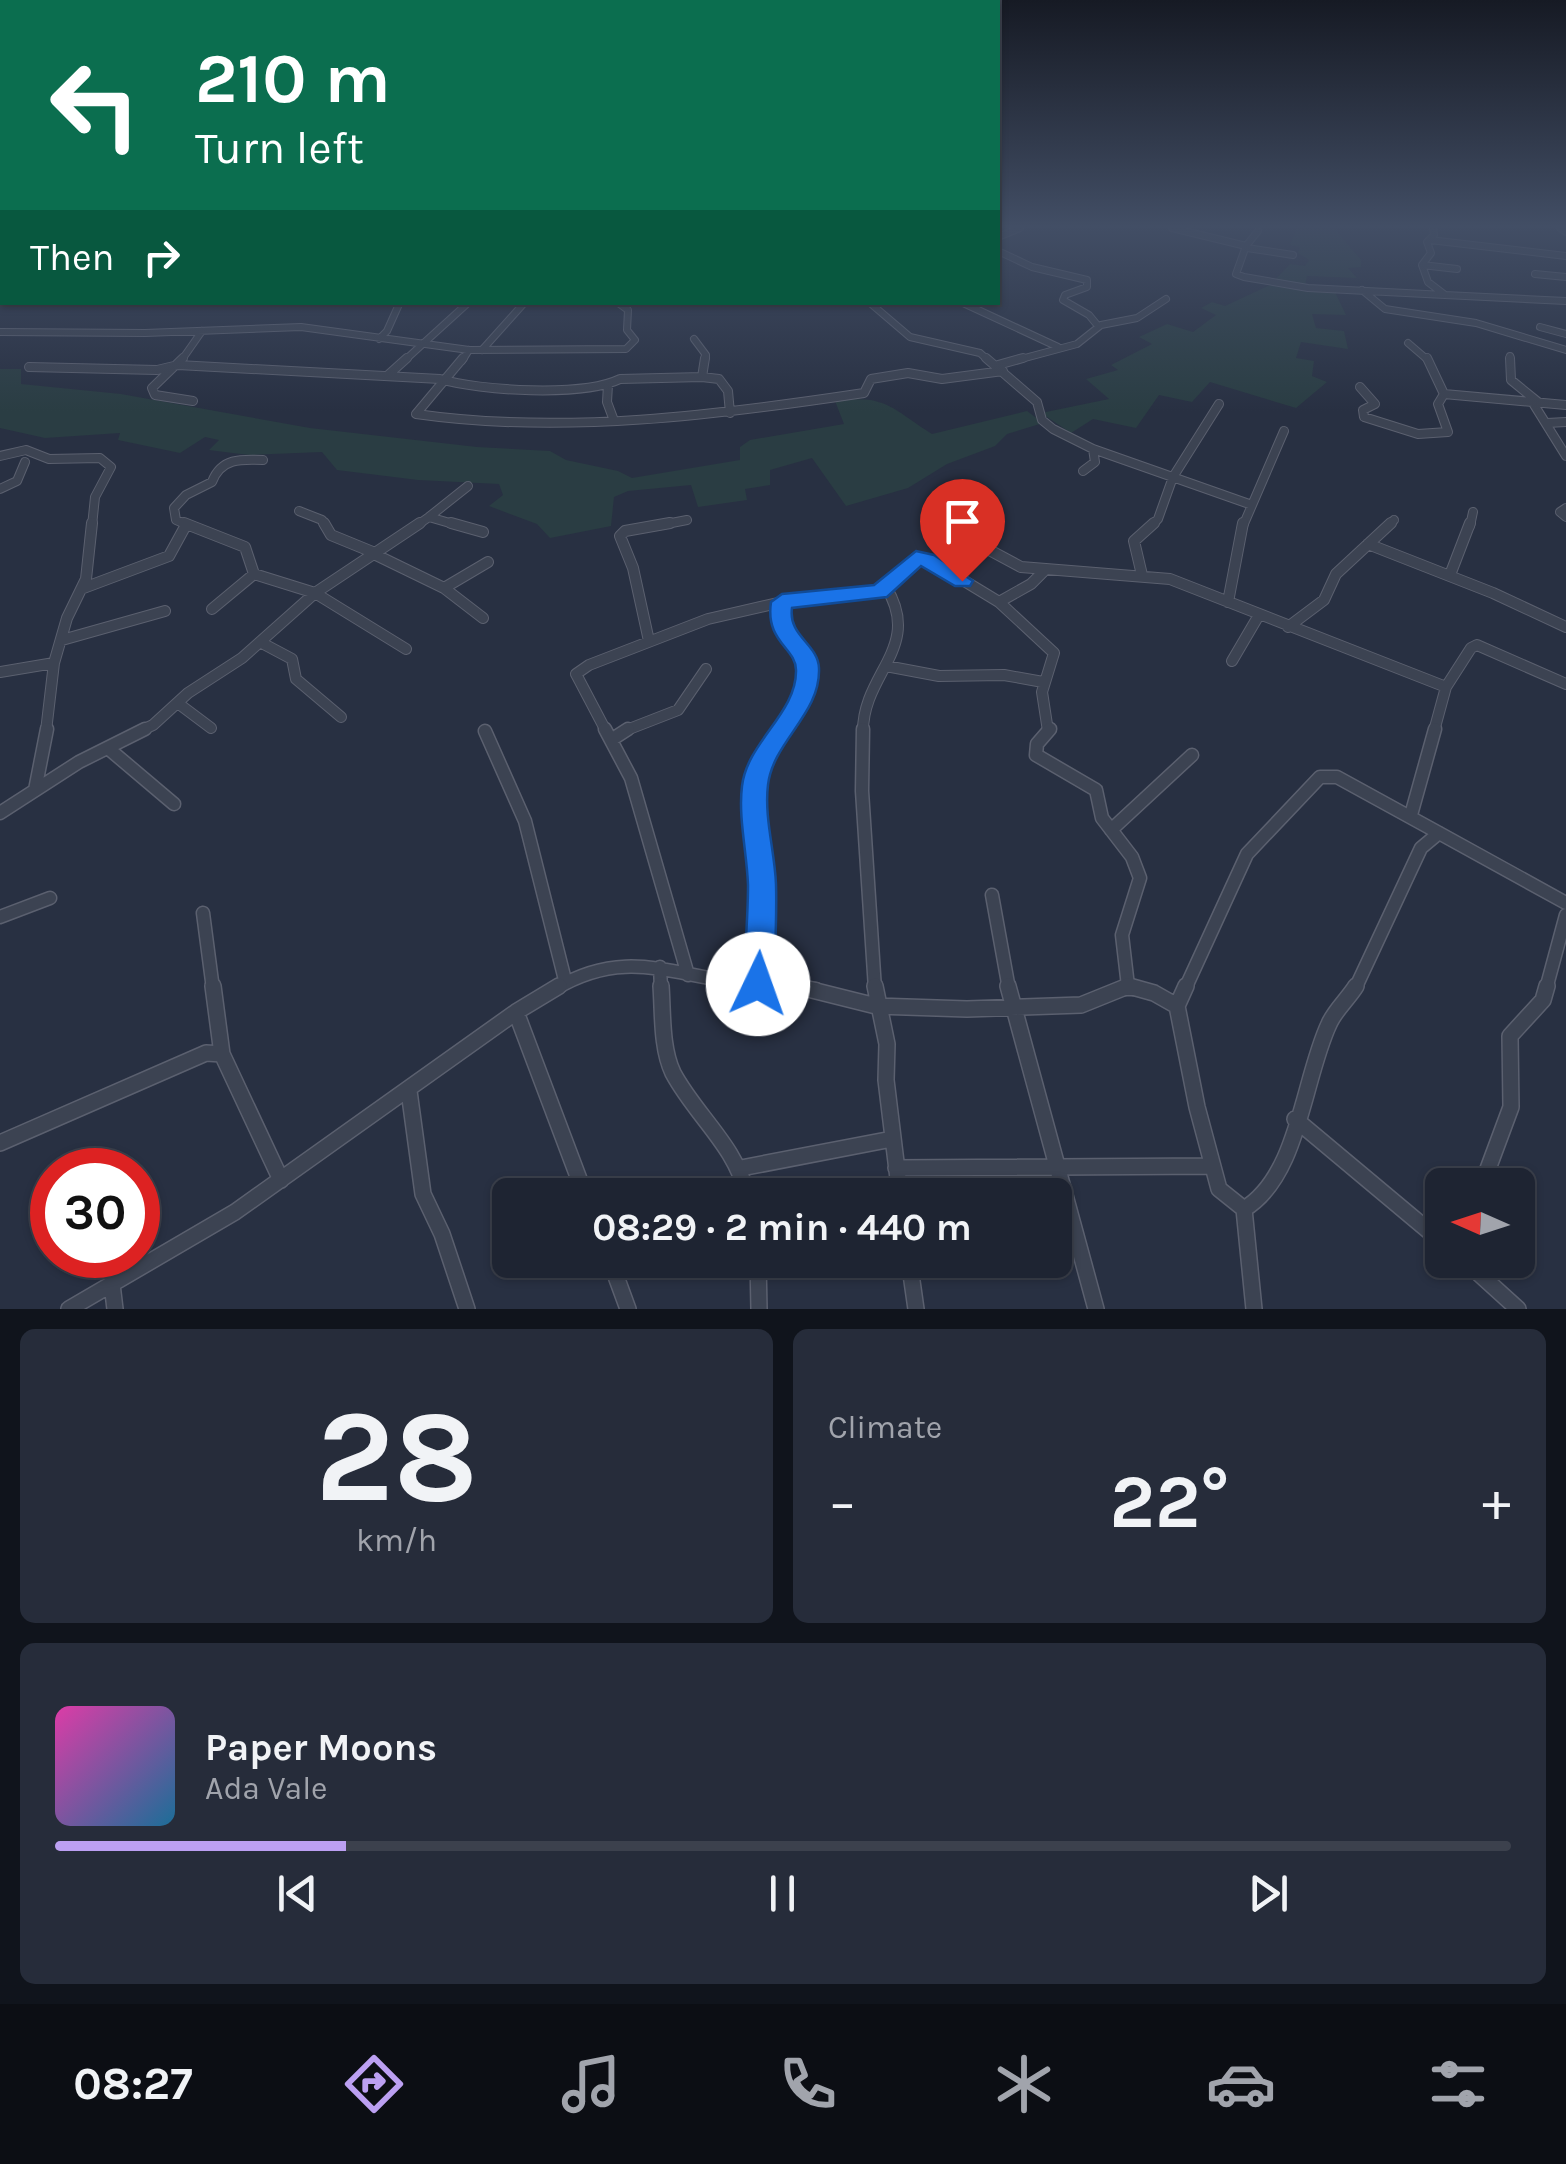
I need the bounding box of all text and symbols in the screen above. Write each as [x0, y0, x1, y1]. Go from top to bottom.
text: 210 m [195, 38, 391, 120]
icon: left [30, 40, 160, 170]
text: Turn left [195, 122, 364, 174]
icon: right [134, 230, 189, 285]
text: Then [30, 235, 114, 280]
pin [920, 479, 1005, 582]
icon: arrive [935, 494, 990, 549]
position arrow [706, 932, 810, 1036]
speed limit sign: 30 [30, 1148, 160, 1278]
north arrow [1425, 1168, 1535, 1278]
map controls [1425, 1168, 1535, 1278]
text: 08:29 · 2 min · 440 m [592, 1205, 972, 1250]
text: 28 [315, 1381, 478, 1533]
text: Climate [828, 1409, 942, 1446]
text: 22° [1110, 1458, 1229, 1546]
text: − [828, 1470, 857, 1534]
text: + [1482, 1470, 1511, 1534]
text: km/h [356, 1522, 437, 1559]
text: Paper Moons [205, 1725, 437, 1770]
text: Ada Vale [205, 1770, 328, 1807]
icon: previous [270, 1866, 325, 1921]
icon: pause [755, 1866, 810, 1921]
icon: next [1241, 1866, 1296, 1921]
icon: directions [339, 2049, 409, 2119]
icon: music [556, 2049, 626, 2119]
icon: phone [773, 2049, 843, 2119]
icon: climate [989, 2049, 1059, 2119]
icon: car [1206, 2049, 1276, 2119]
icon: filters [1423, 2049, 1493, 2119]
text: 08:27 [73, 2058, 193, 2110]

